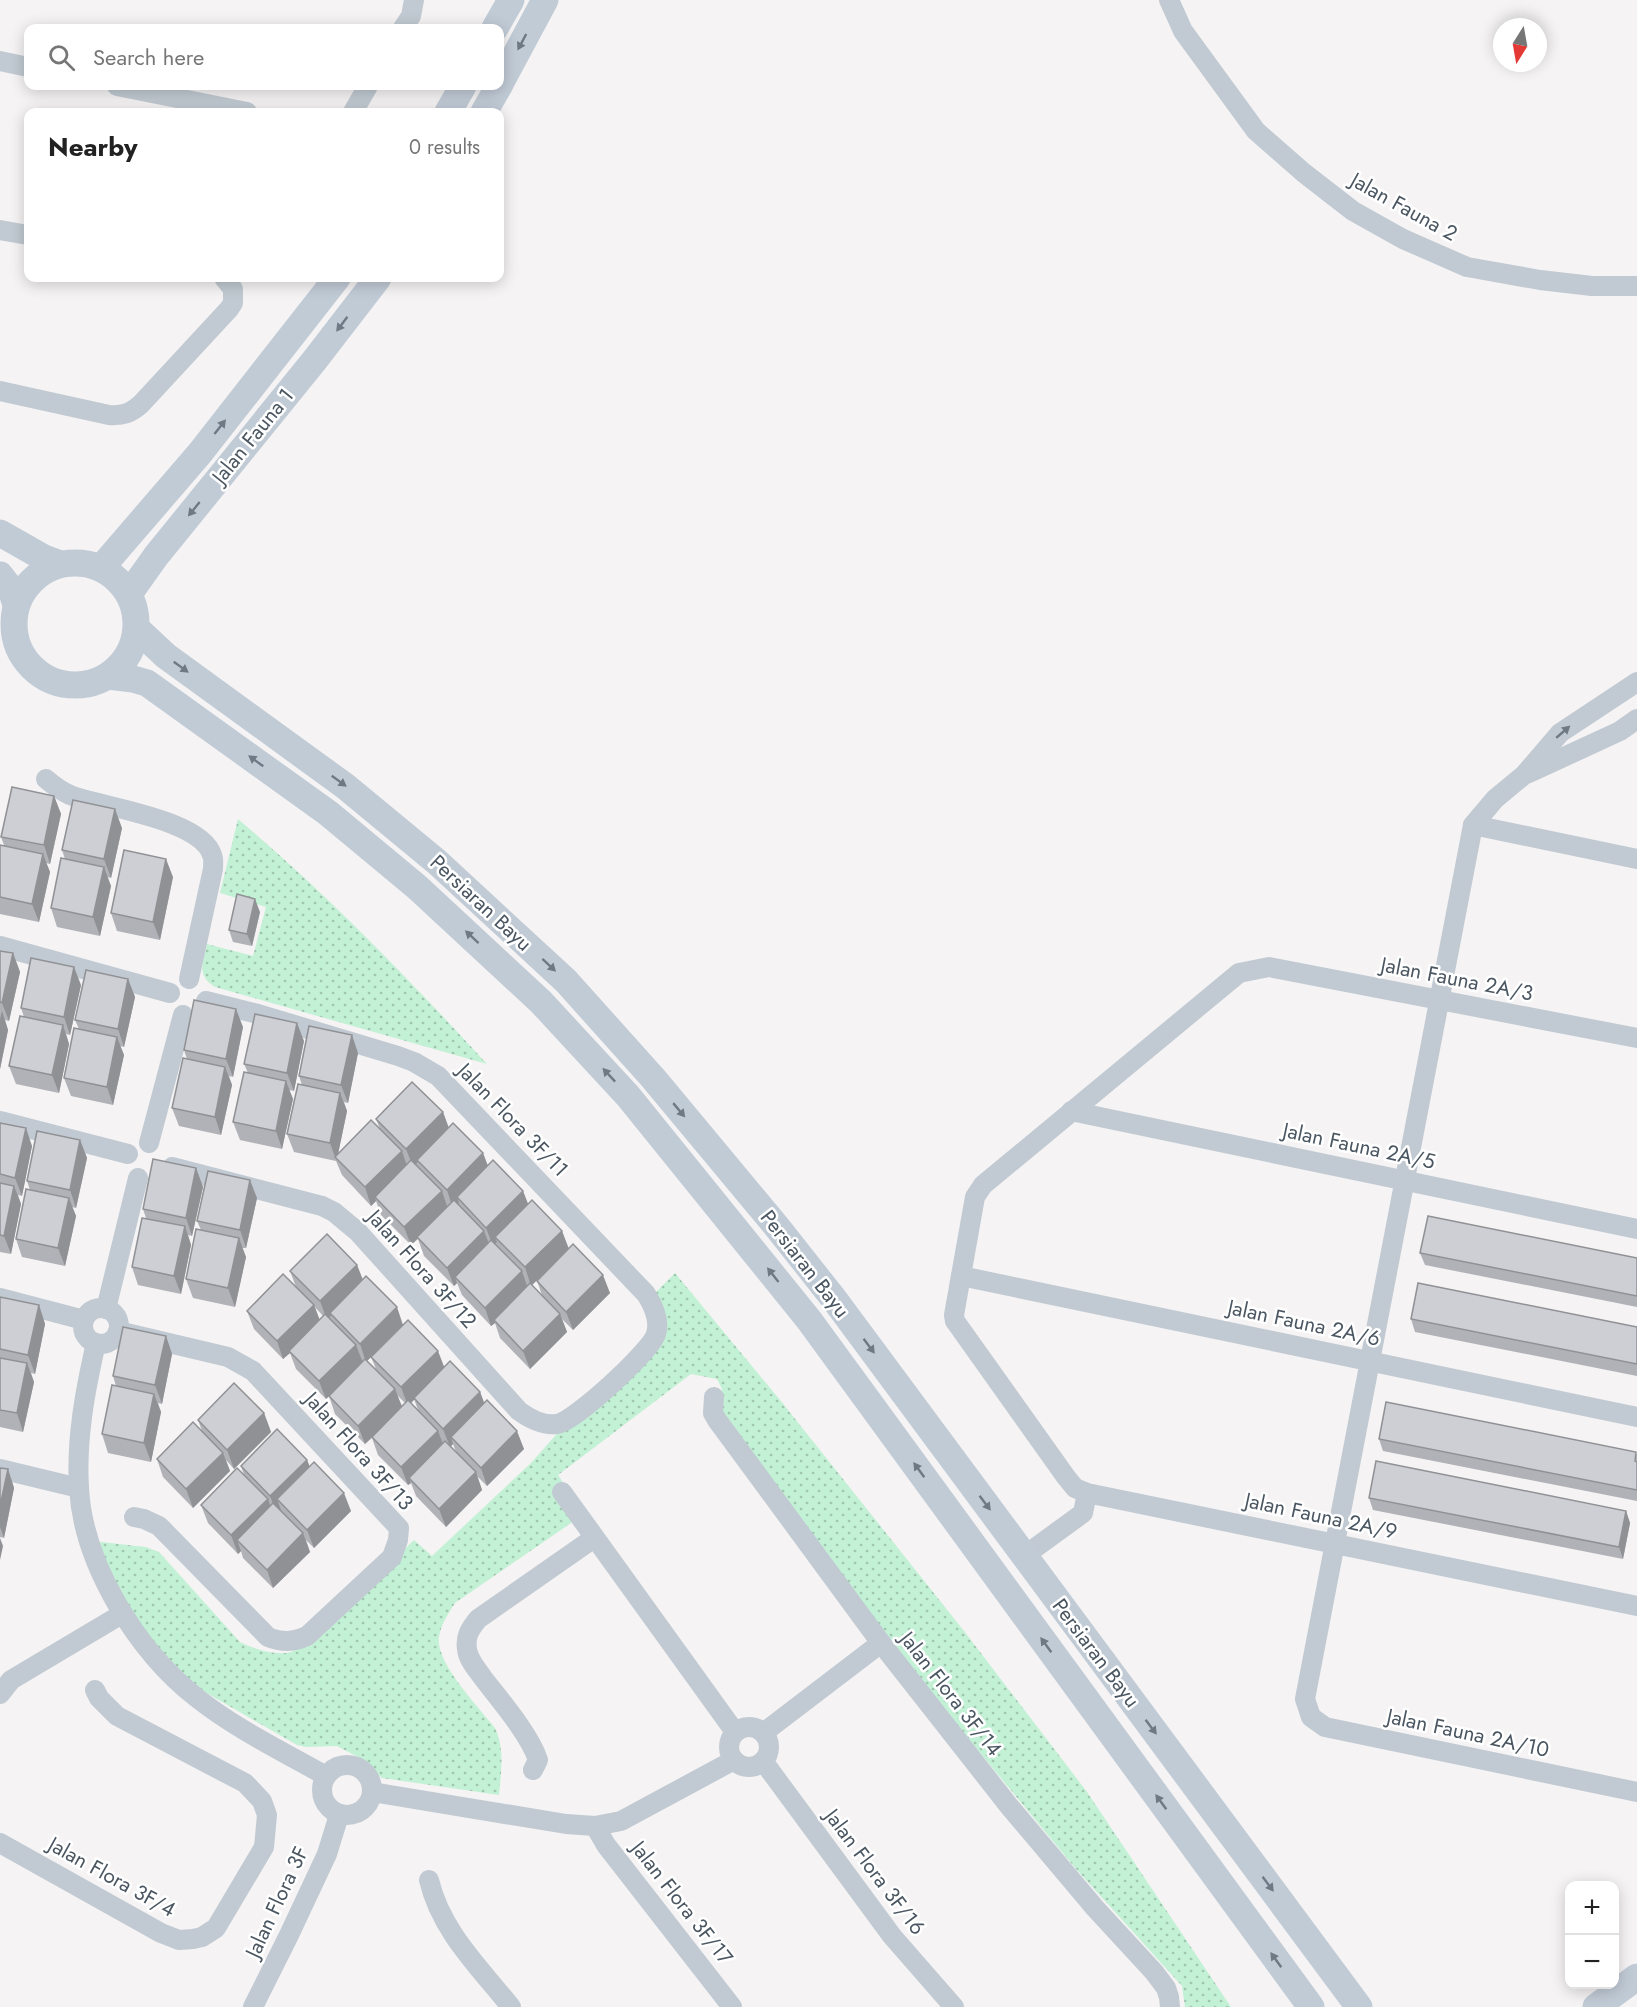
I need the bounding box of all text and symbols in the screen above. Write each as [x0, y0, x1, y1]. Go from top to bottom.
north arrow [1493, 18, 1547, 72]
search box [24, 24, 504, 90]
one-way arrow [517, 34, 527, 51]
icon: search [45, 41, 78, 74]
text: Search here [93, 41, 204, 73]
text: Nearby [48, 128, 137, 166]
text: 0 results [409, 133, 480, 162]
street label: Jalan Fauna 2 [1343, 164, 1463, 249]
one-way arrow [337, 317, 349, 332]
street label: Jalan Fauna 1 [203, 382, 301, 493]
one-way arrow [214, 420, 226, 435]
one-way arrow [188, 501, 200, 516]
one-way arrow [173, 661, 189, 673]
one-way arrow [1555, 726, 1570, 739]
one-way arrow [248, 755, 264, 767]
one-way arrow [331, 775, 347, 787]
street label: Persiaran Bayu [423, 848, 539, 958]
one-way arrow [464, 930, 479, 944]
street label: Jalan Fauna 2A/3 [1375, 949, 1536, 1008]
one-way arrow [541, 958, 556, 972]
street label: Jalan Flora 3F/11 [449, 1054, 575, 1184]
one-way arrow [603, 1068, 616, 1083]
one-way arrow [673, 1102, 686, 1118]
street label: Jalan Fauna 2A/5 [1277, 1115, 1438, 1177]
street label: Jalan Flora 3F/12 [358, 1201, 484, 1335]
street label: Persiaran Bayu [753, 1204, 857, 1324]
one-way arrow [767, 1267, 779, 1282]
street label: Jalan Fauna 2A/6 [1222, 1292, 1383, 1354]
one-way arrow [863, 1338, 875, 1354]
street label: Jalan Flora 3F/13 [296, 1383, 420, 1517]
one-way arrow [913, 1463, 925, 1478]
street label: Jalan Fauna 2A/9 [1239, 1485, 1400, 1547]
one-way arrow [979, 1495, 991, 1511]
street label: Persiaran Bayu [1045, 1592, 1147, 1714]
street label: Jalan Flora 3F/14 [891, 1623, 1009, 1763]
one-way arrow [1040, 1637, 1052, 1653]
street label: Jalan Fauna 2A/10 [1381, 1701, 1552, 1765]
one-way arrow [1145, 1720, 1157, 1735]
one-way arrow [1155, 1795, 1167, 1811]
street label: Jalan Flora 3F/16 [816, 1800, 932, 1941]
street label: Jalan Flora 3F/4 [40, 1828, 181, 1924]
street label: Jalan Flora 3F/17 [622, 1832, 740, 1971]
street label: Jalan Flora 3F [237, 1841, 316, 1965]
one-way arrow [1261, 1876, 1273, 1891]
map controls [1565, 1881, 1619, 1989]
button: + [1565, 1881, 1619, 1935]
button: − [1565, 1935, 1619, 1989]
one-way arrow [1270, 1952, 1282, 1968]

